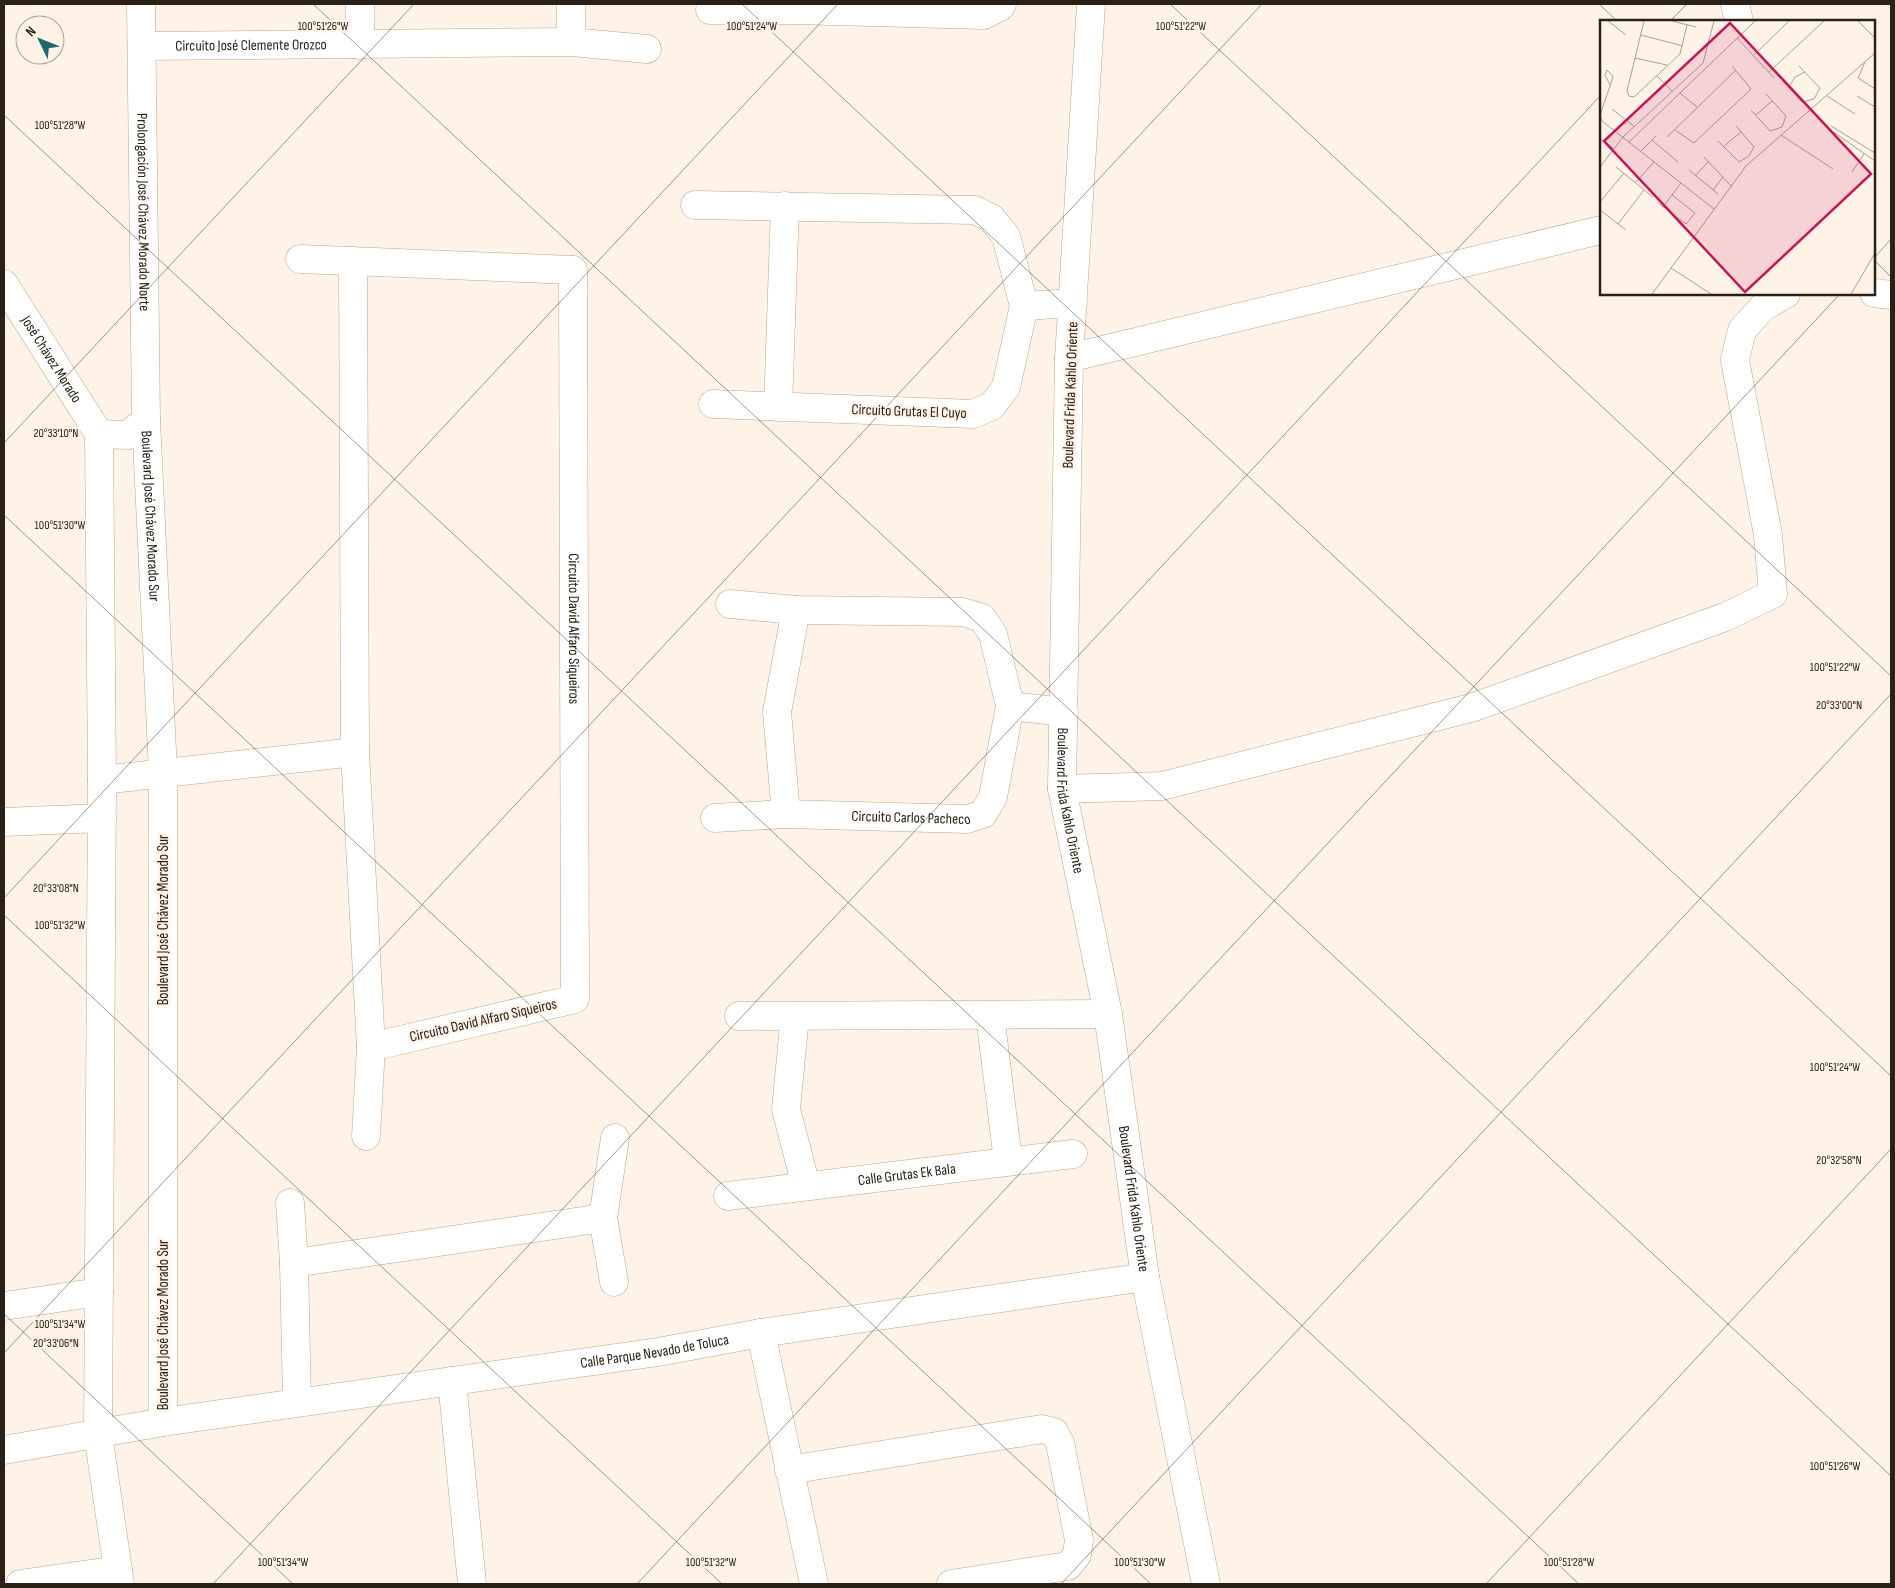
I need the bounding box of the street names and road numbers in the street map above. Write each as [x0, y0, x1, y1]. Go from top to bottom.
street label: Circuito José Clemente Orozco [175, 35, 327, 56]
street label: Prolongación José Chávez Morado Norte [132, 113, 154, 311]
street label: José Chávez Morado [16, 311, 86, 407]
street label: Boulevard Frida Kahlo Oriente [1058, 321, 1083, 469]
street label: Circuito Grutas El Cuyo [851, 400, 967, 423]
street label: Boulevard José Chávez Morado Sur [137, 430, 164, 602]
street label: Circuito David Alfaro Siqueiros [564, 553, 583, 704]
street label: Boulevard Frida Kahlo Oriente [1052, 728, 1088, 875]
street label: Circuito Carlos Pacheco [851, 807, 973, 829]
street label: Boulevard José Chávez Morado Sur [154, 834, 173, 1005]
street label: Circuito David Alfaro Siqueiros [408, 994, 559, 1047]
street label: Boulevard Frida Kahlo Oriente [1114, 1125, 1153, 1273]
street label: Calle Grutas Ek Bala [857, 1159, 957, 1190]
street label: Boulevard José Chávez Morado Sur [154, 1239, 173, 1410]
street label: Calle Parque Nevado de Toluca [579, 1330, 731, 1373]

